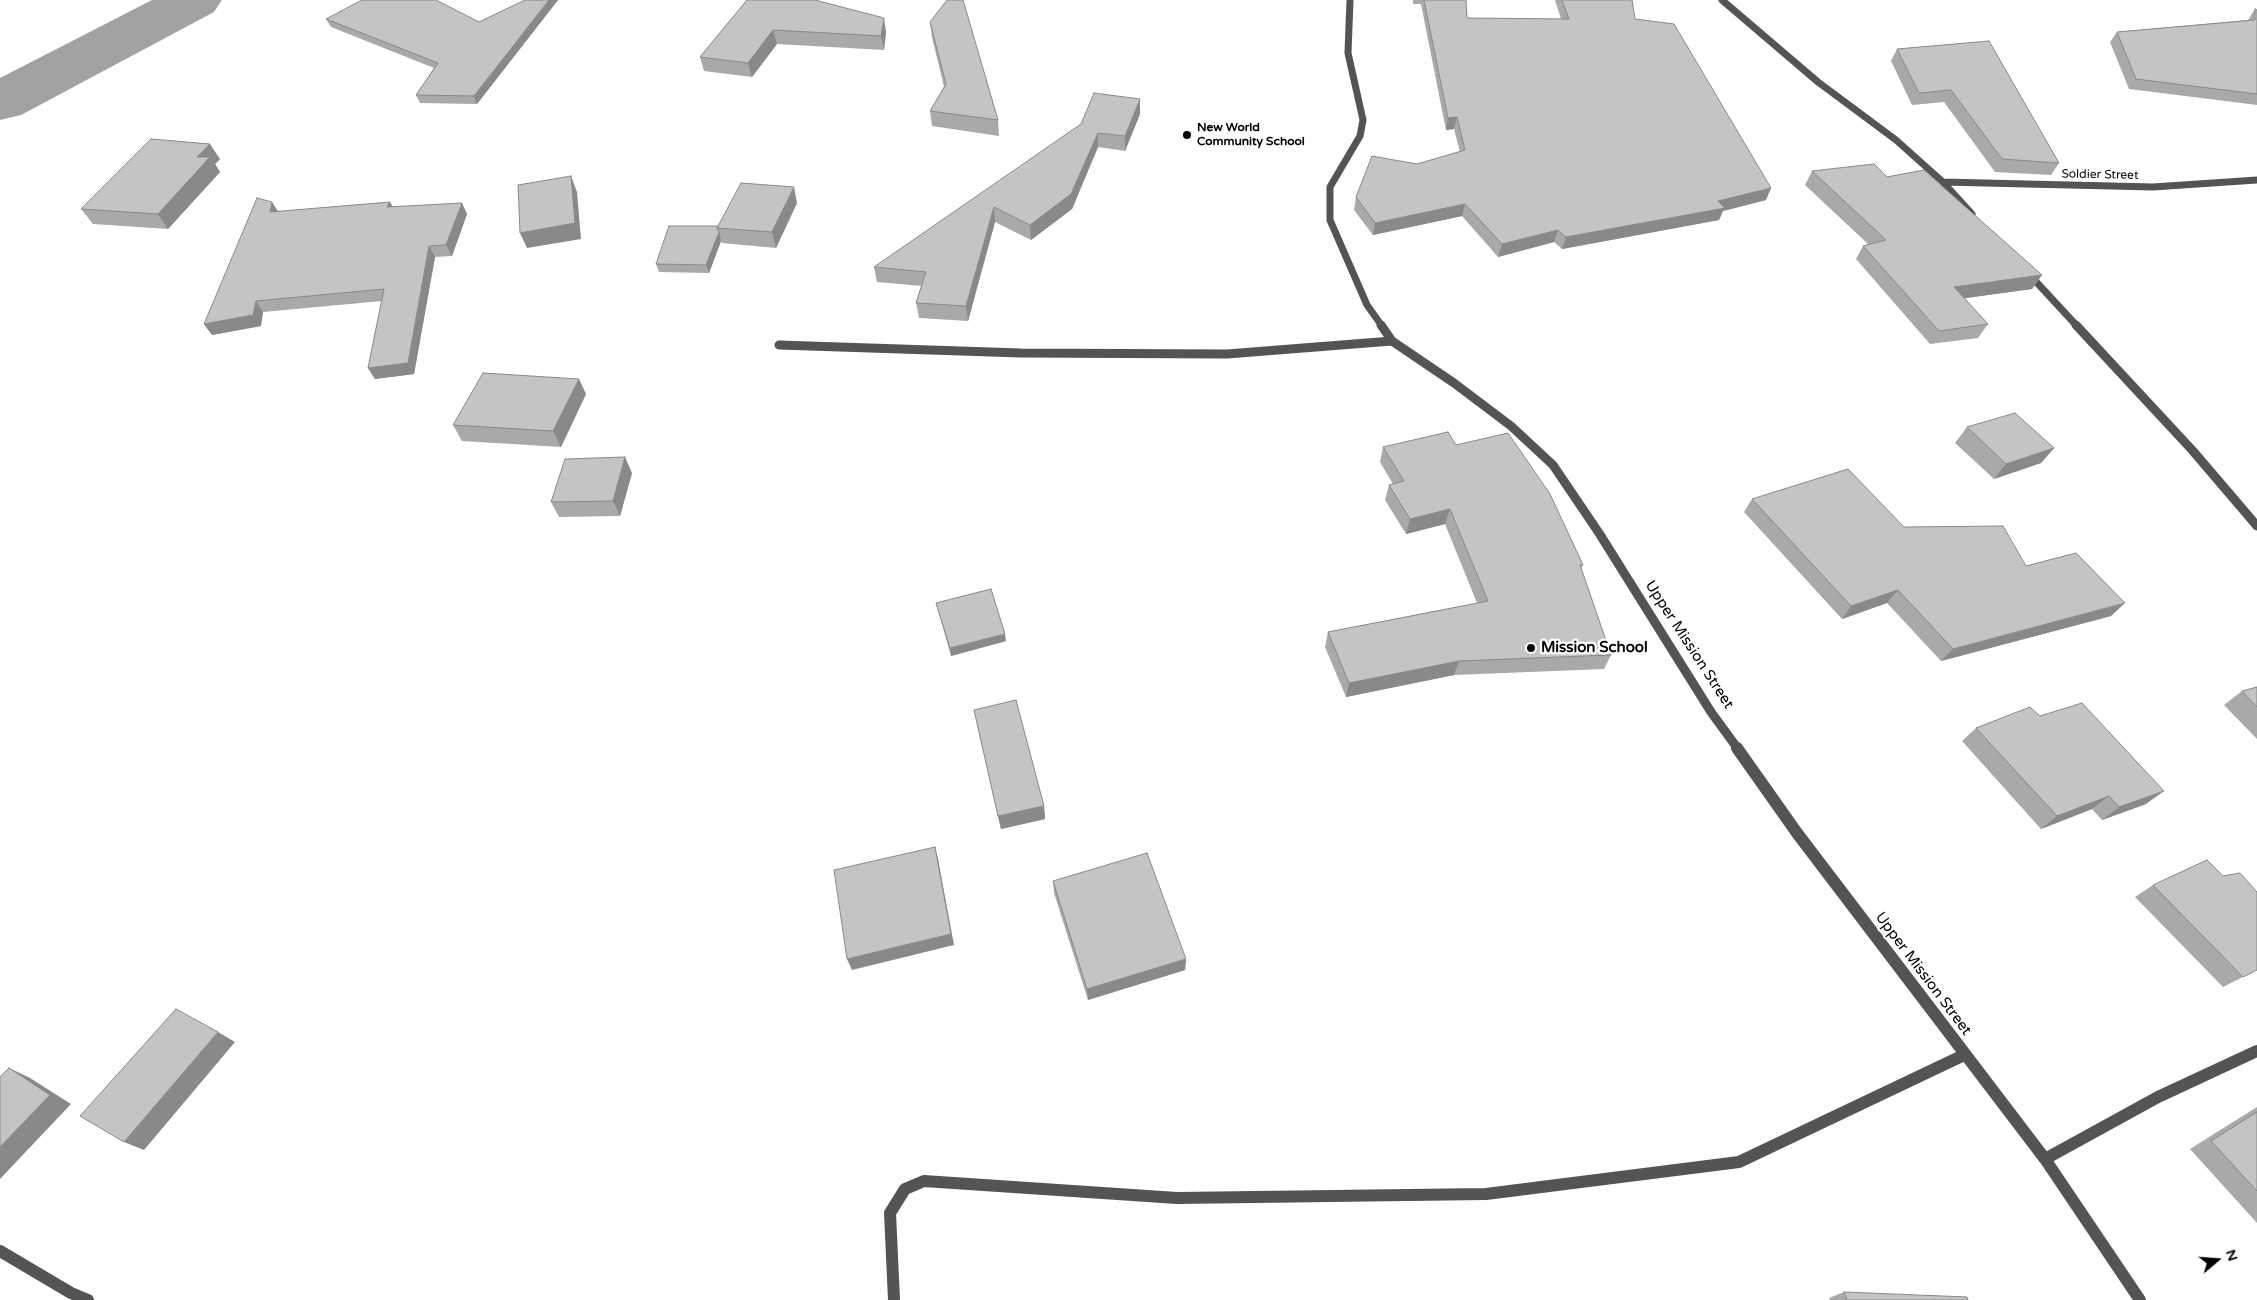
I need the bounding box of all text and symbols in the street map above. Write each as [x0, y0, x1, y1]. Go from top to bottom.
place label: New World Community School [1197, 121, 1305, 149]
marker: New World Community School [1181, 129, 1193, 141]
street label: Soldier Street [2061, 167, 2139, 183]
street label: Upper Mission Street [1641, 577, 1737, 713]
place label: Mission School [1541, 639, 1648, 657]
marker: Mission School [1525, 642, 1537, 654]
street label: Upper Mission Street [1871, 909, 1975, 1039]
north arrow [2192, 1235, 2242, 1285]
text: N [2222, 1247, 2242, 1263]

